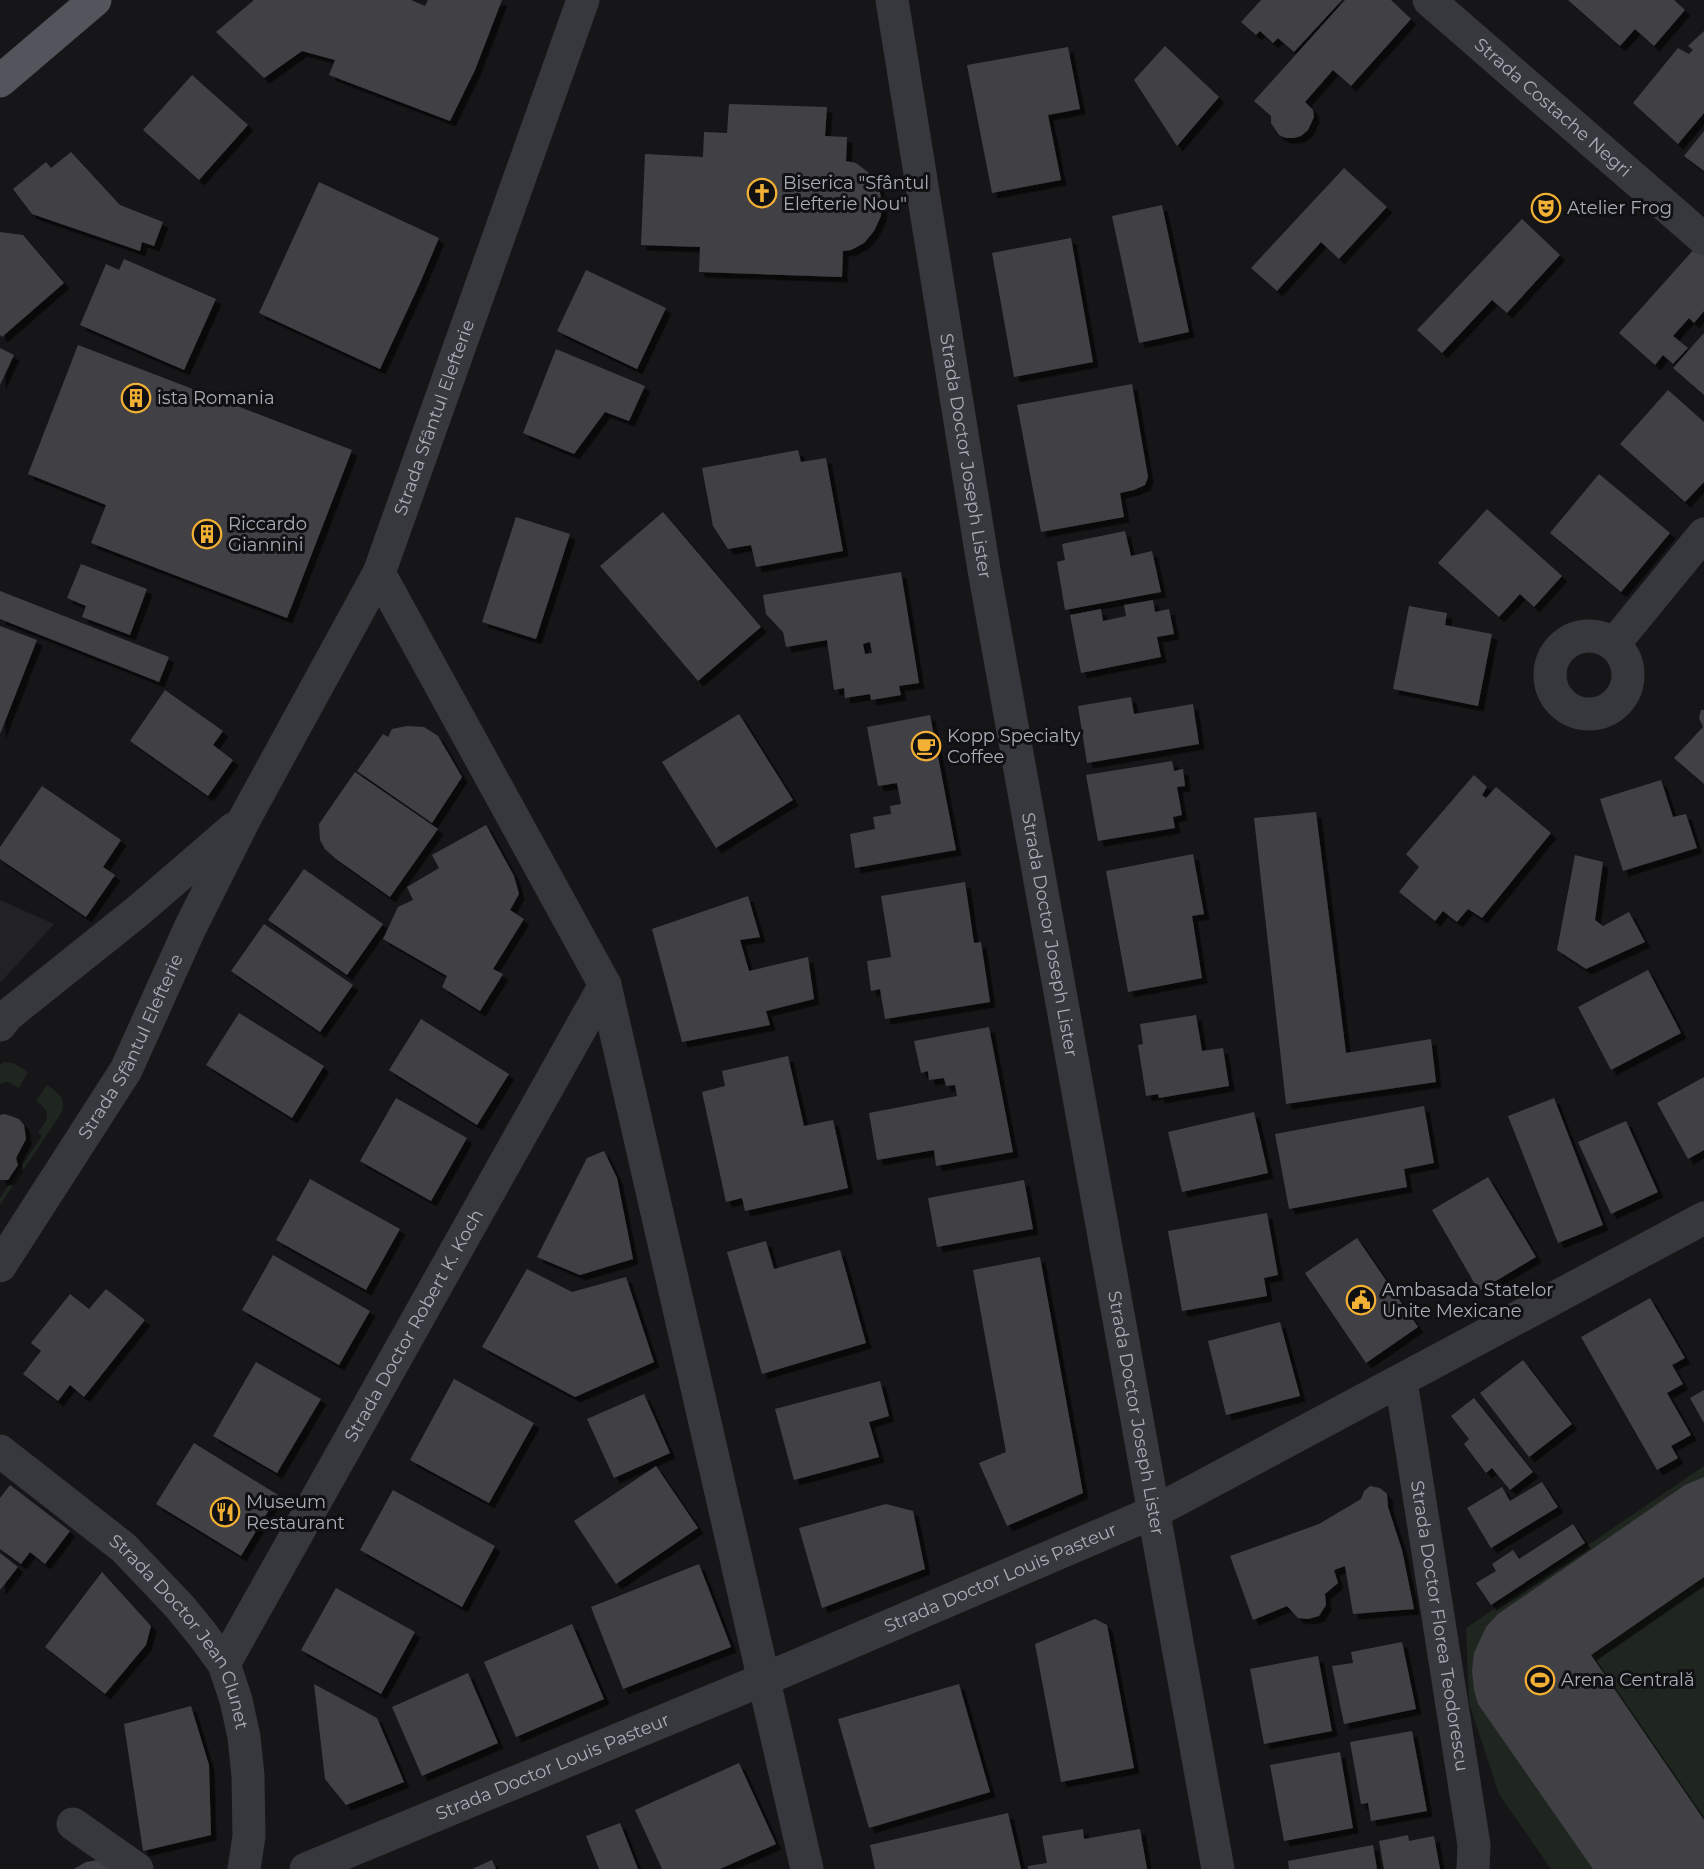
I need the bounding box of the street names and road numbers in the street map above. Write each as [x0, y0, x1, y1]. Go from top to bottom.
street label: Strada Costache Negri [1470, 33, 1636, 182]
street label: Strada Sfântul Elefterie [389, 317, 479, 518]
street label: Strada Doctor Joseph Lister [935, 332, 996, 580]
street label: Strada Doctor Joseph Lister [1017, 811, 1083, 1059]
street label: Strada Sfântul Elefterie [73, 950, 188, 1143]
street label: Strada Doctor Robert K. Koch [340, 1205, 488, 1446]
street label: Strada Doctor Joseph Lister [1103, 1289, 1169, 1537]
street label: Strada Doctor Florea Teodorescu [1406, 1479, 1473, 1773]
street label: Strada Doctor Louis Pasteur [881, 1518, 1120, 1638]
street label: Strada Doctor Jean Clunet [105, 1530, 253, 1731]
street label: Strada Doctor Louis Pasteur [432, 1709, 673, 1825]

